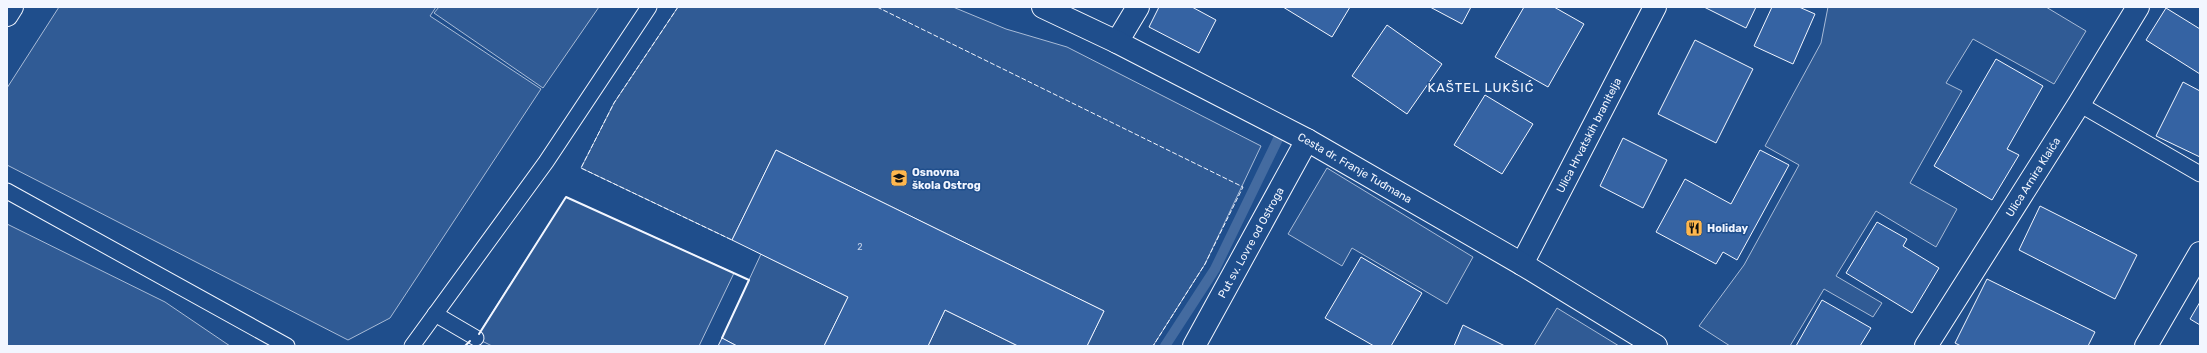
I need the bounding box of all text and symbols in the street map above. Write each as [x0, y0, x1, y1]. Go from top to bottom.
street label: Ulica Hrvatskih branitelja [1554, 76, 1624, 195]
district label: KAŠTEL LUKŠIĆ [1427, 80, 1535, 95]
street label: Cesta dr. Franje Tuđmana [1295, 130, 1414, 206]
street label: Ulica Arnira Klaića [2003, 135, 2063, 219]
place label: Osnovna škola Ostrog [912, 166, 981, 192]
school or university icon: Osnovna škola Ostrog [889, 168, 909, 188]
street label: Put sv. Lovre od Ostroga [1216, 185, 1287, 300]
restaurant icon: Holiday [1684, 218, 1704, 238]
place label: Holiday [1707, 222, 1748, 235]
house number: 2 [857, 242, 863, 252]

